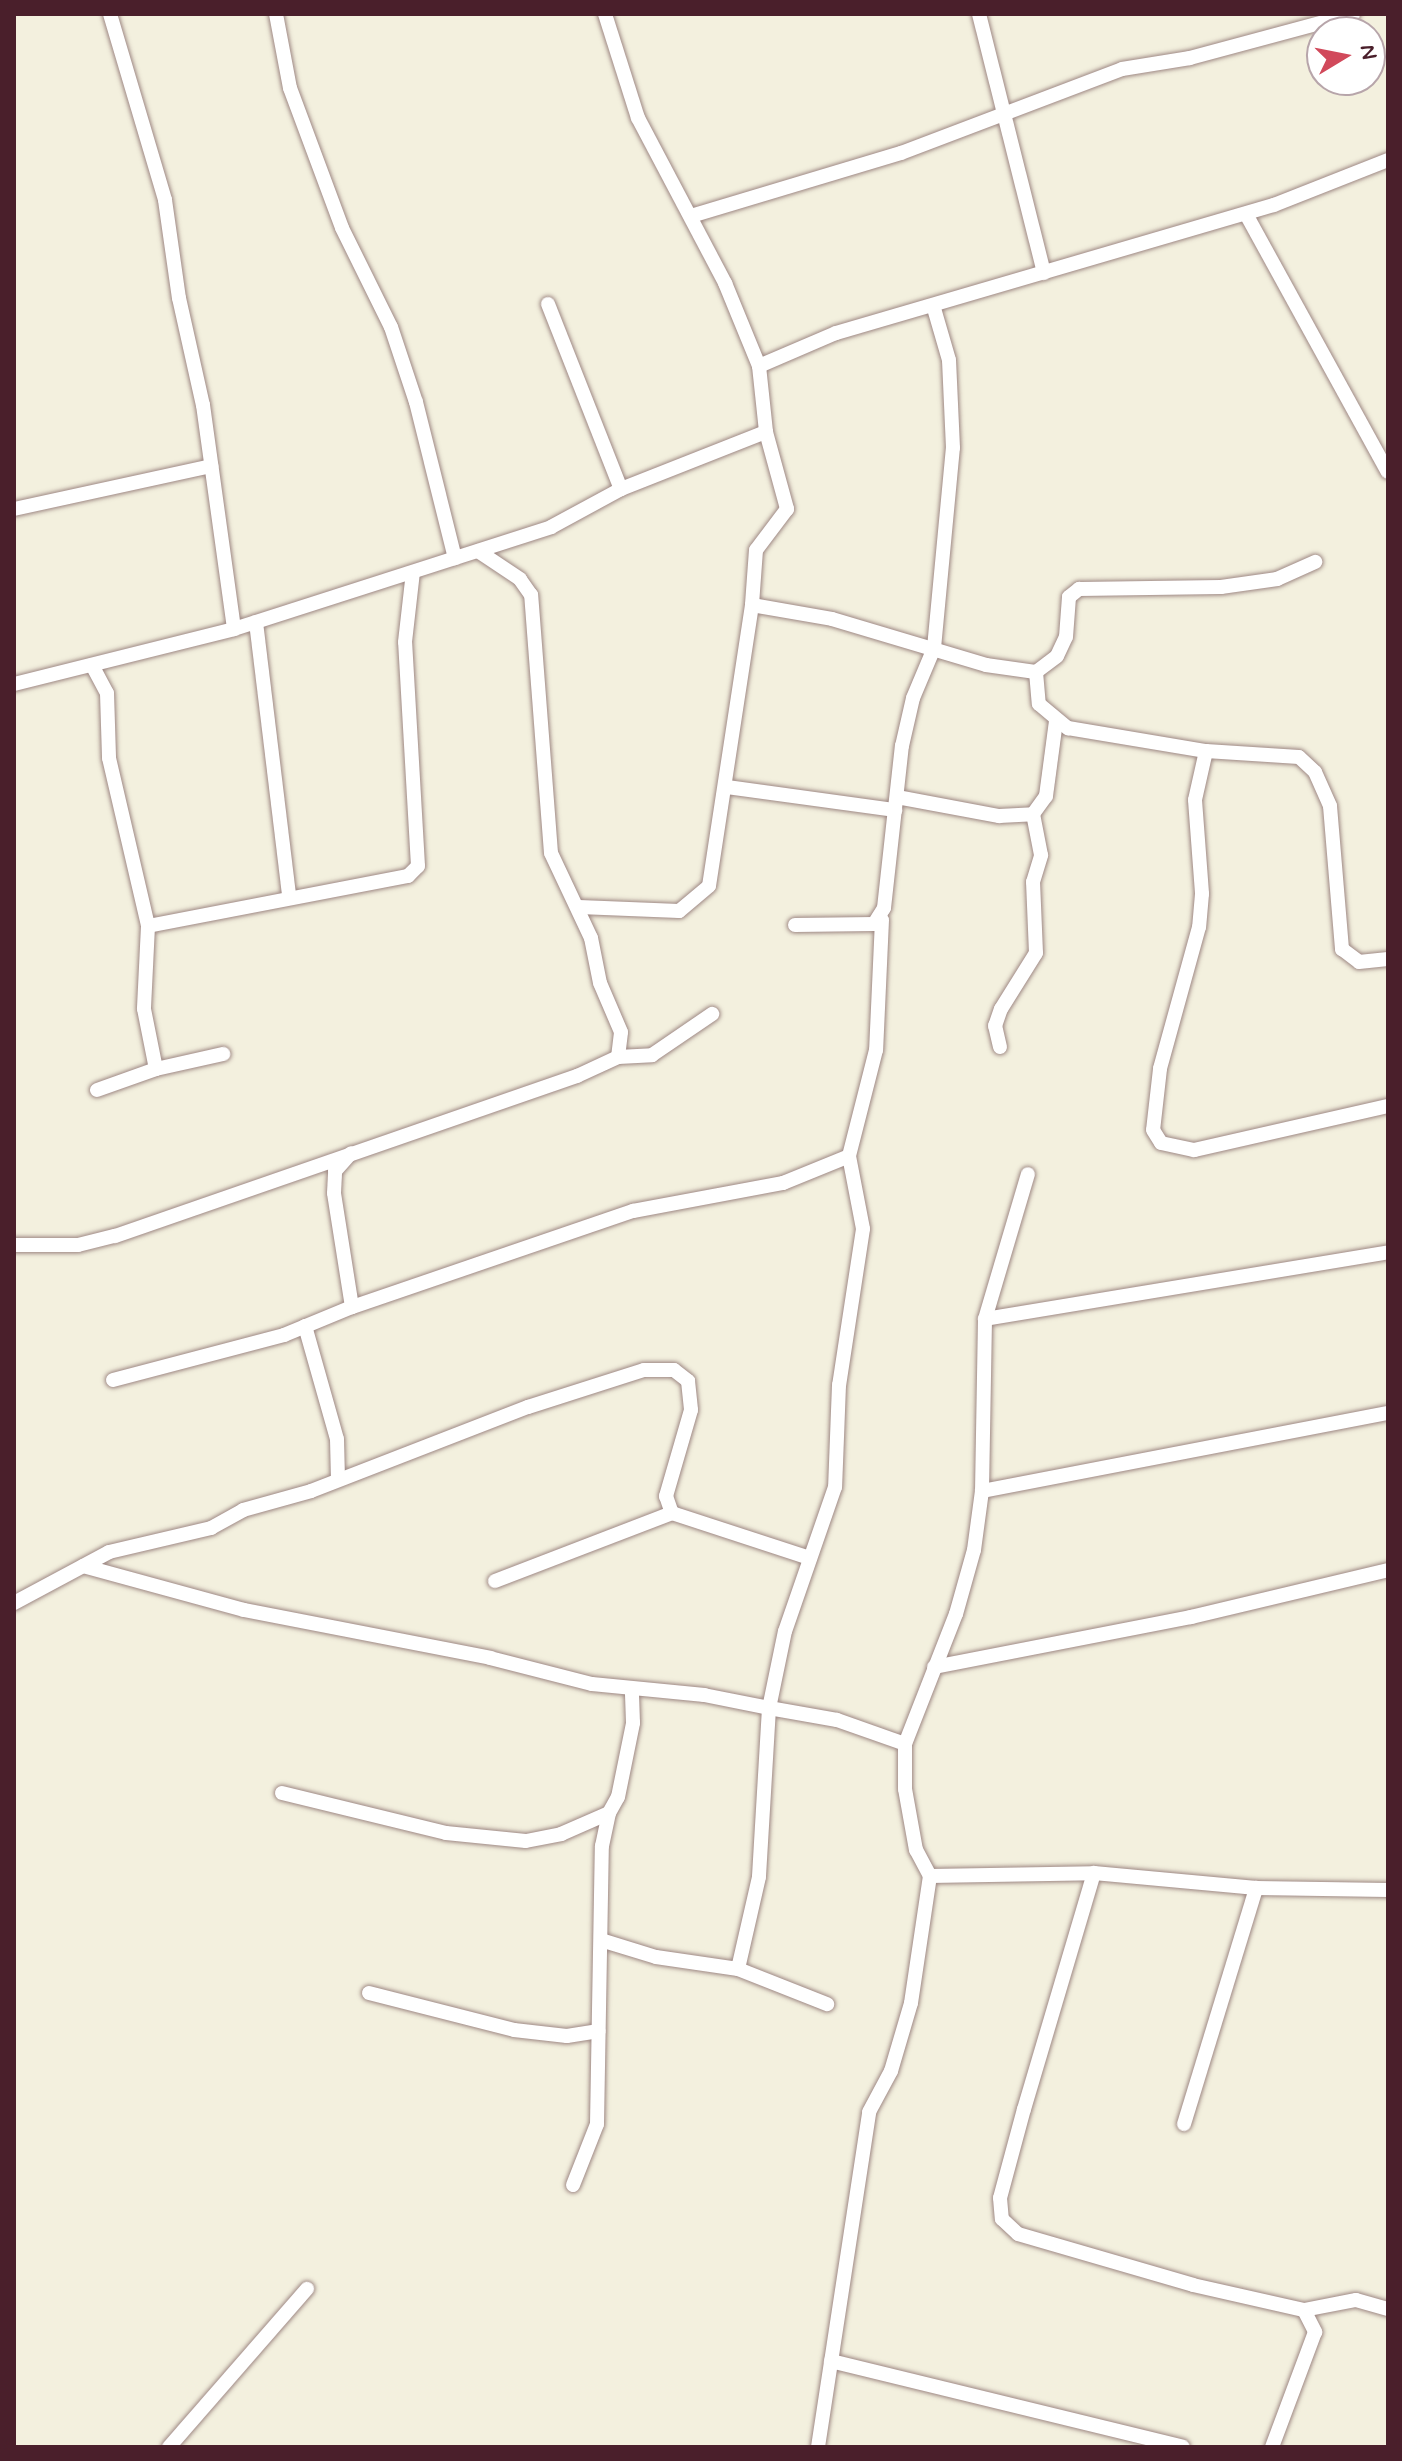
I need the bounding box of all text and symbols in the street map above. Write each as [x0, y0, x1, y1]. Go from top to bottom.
north arrow [1306, 16, 1386, 96]
text: N [1353, 43, 1383, 62]

